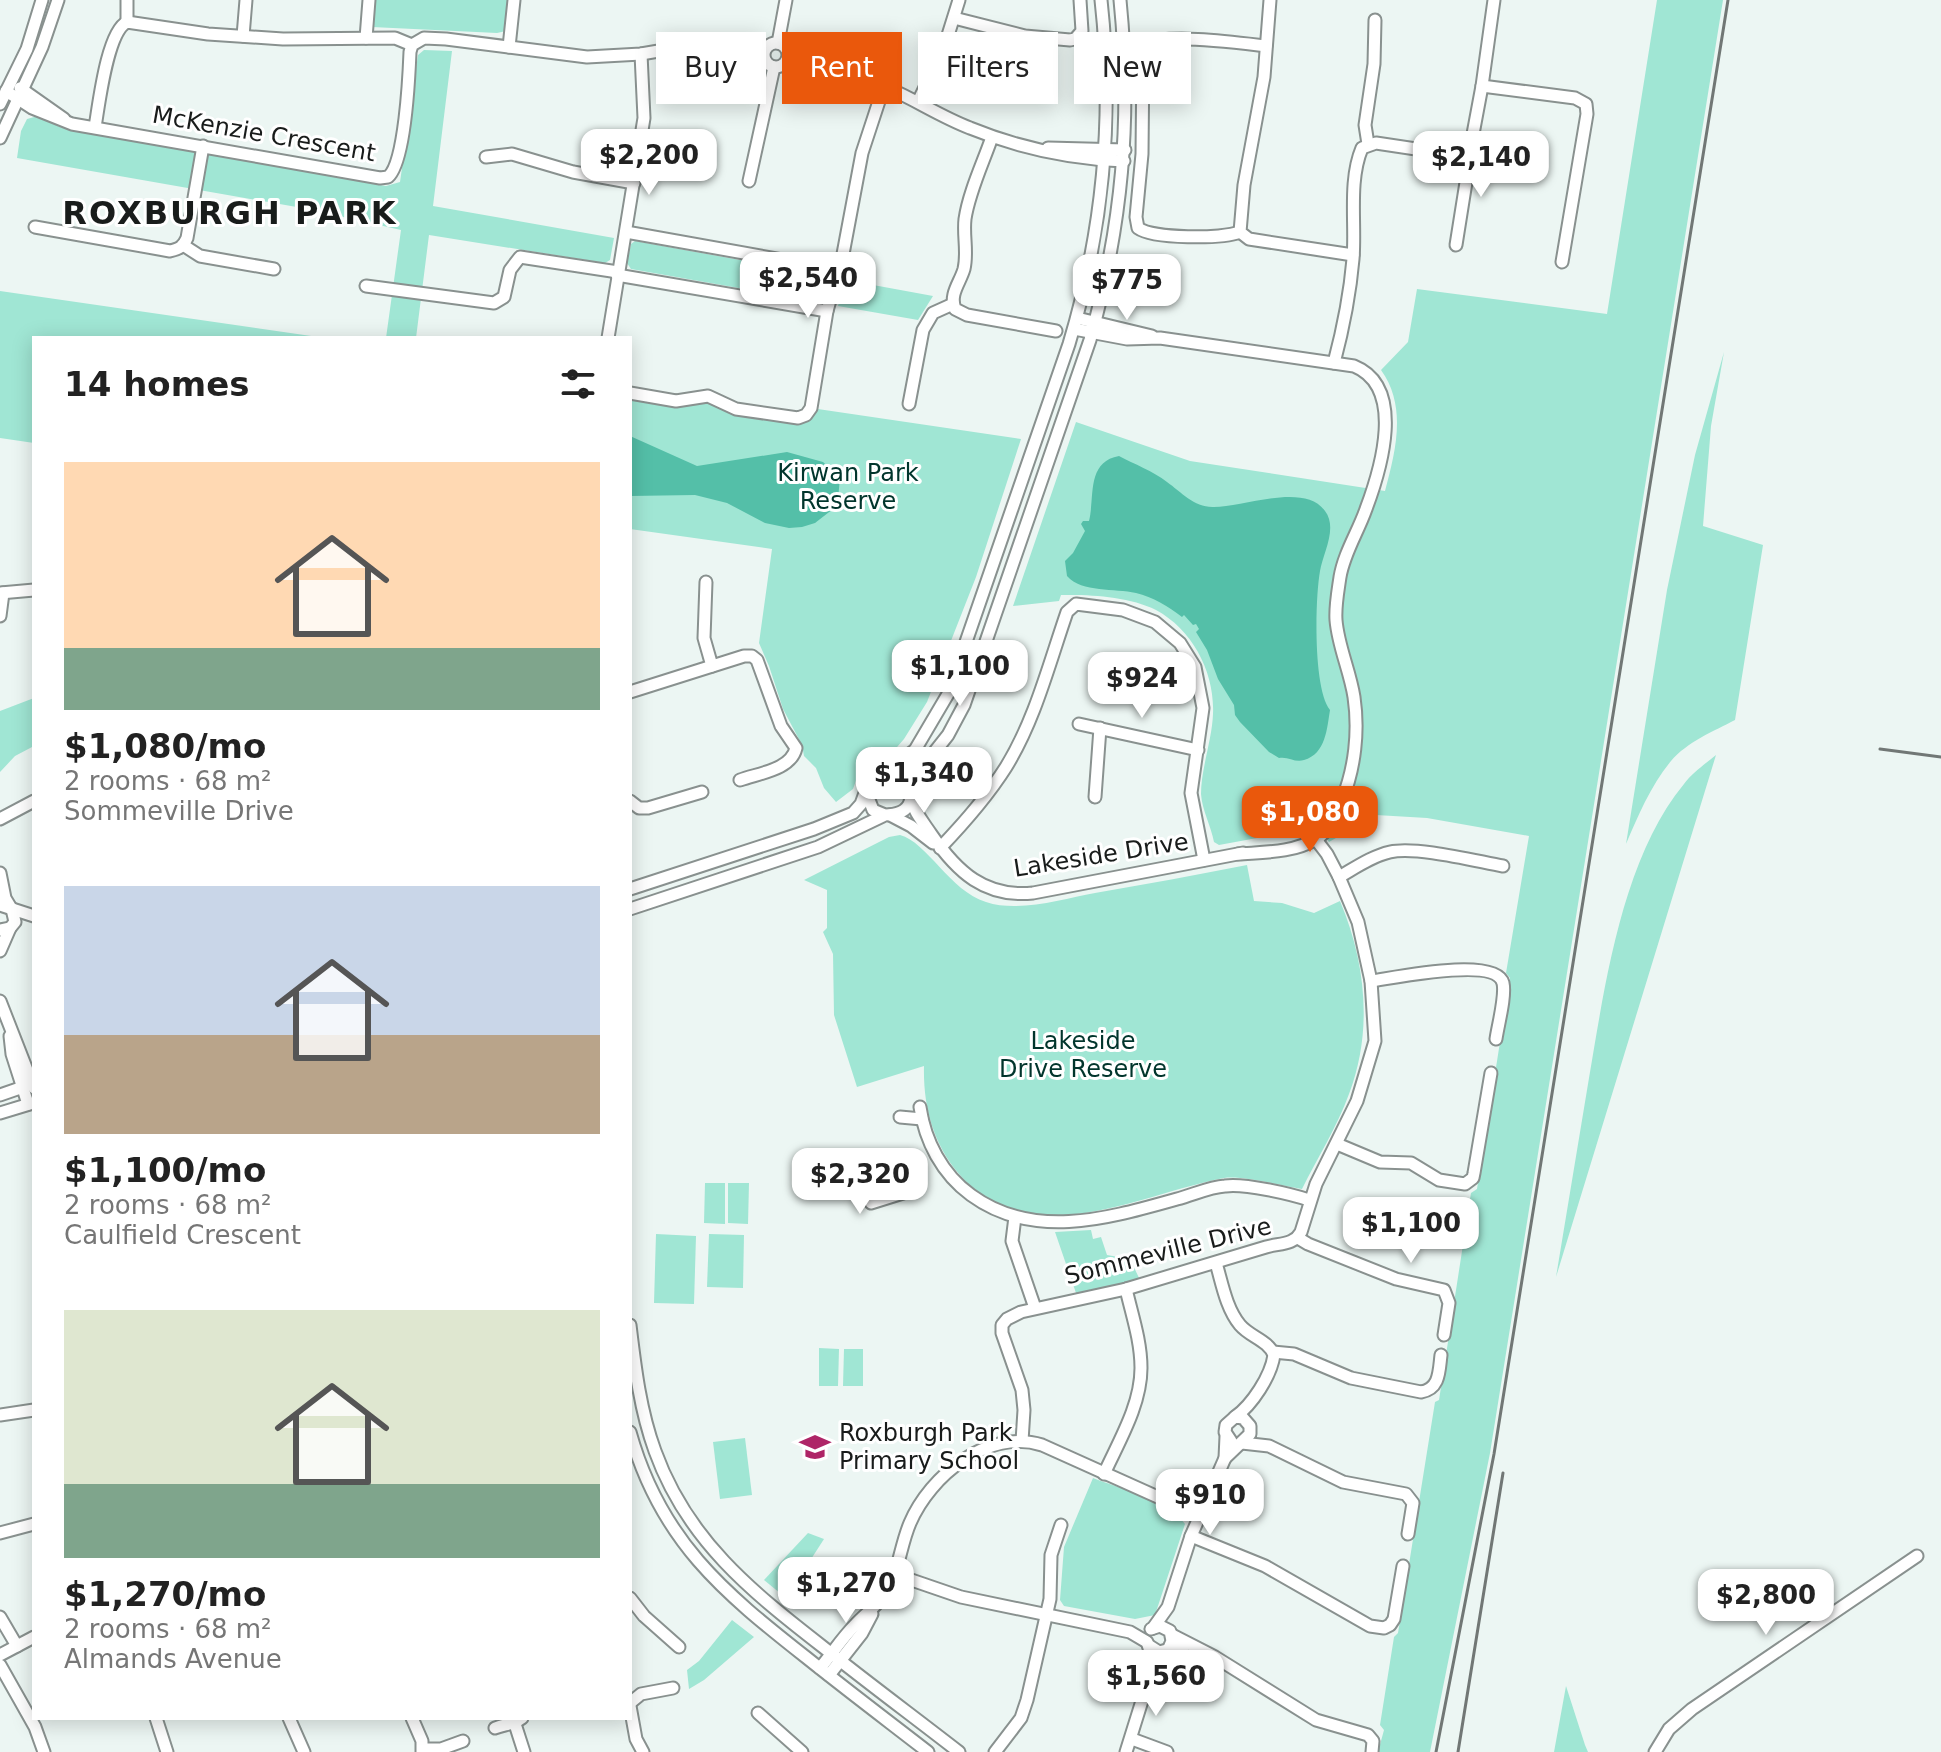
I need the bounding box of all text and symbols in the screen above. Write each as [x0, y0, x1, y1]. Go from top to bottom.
chip: Buy [656, 32, 766, 104]
chip: Rent [782, 32, 902, 104]
chip: Filters [918, 32, 1058, 104]
chip: New [1074, 32, 1191, 104]
street label: McKenzie Crescent [150, 101, 378, 167]
pin: $2,200 [584, 129, 714, 197]
pin: $2,140 [1416, 131, 1546, 199]
text: $2,200 [599, 140, 699, 170]
text: $2,140 [1431, 142, 1531, 172]
district label: ROXBURGH PARK [62, 194, 398, 232]
pin: $2,540 [743, 252, 873, 320]
pin: $775 [1080, 254, 1174, 322]
text: $2,540 [758, 263, 858, 293]
text: $775 [1091, 265, 1163, 295]
icon: filters [556, 362, 600, 406]
text: 14 homes [64, 364, 249, 404]
park label: Kirwan Park Reserve [777, 459, 919, 515]
icon: home [260, 514, 404, 658]
pin: $1,100 [895, 640, 1025, 708]
text: $1,100 [910, 651, 1010, 681]
pin: $924 [1095, 652, 1189, 720]
text: $924 [1106, 663, 1178, 693]
text: $1,080/mo [64, 726, 266, 766]
pin: $1,340 [859, 747, 989, 815]
text: $1,340 [874, 758, 974, 788]
text: 2 rooms · 68 m² [64, 766, 272, 796]
pin: $1,080 [1245, 786, 1375, 854]
text: Sommeville Drive [64, 796, 294, 826]
text: $1,080 [1260, 797, 1360, 827]
street label: Lakeside Drive [1012, 827, 1190, 883]
icon: home [260, 938, 404, 1082]
park label: Lakeside Drive Reserve [999, 1027, 1167, 1083]
pin: $2,320 [795, 1148, 925, 1216]
text: $1,100/mo [64, 1150, 266, 1190]
text: $2,320 [810, 1159, 910, 1189]
text: 2 rooms · 68 m² [64, 1190, 272, 1220]
pin: $1,100 [1346, 1197, 1476, 1265]
text: $1,100 [1361, 1208, 1461, 1238]
street label: Sommeville Drive [1062, 1212, 1274, 1290]
text: Caulfield Crescent [64, 1220, 301, 1250]
icon: home [260, 1362, 404, 1506]
place label: Roxburgh Park Primary School [839, 1419, 1019, 1475]
school or university icon: Roxburgh Park Primary School [798, 1430, 832, 1464]
pin: $910 [1163, 1469, 1257, 1537]
text: $910 [1174, 1480, 1246, 1510]
pin: $1,270 [781, 1557, 911, 1625]
text: $1,270 [796, 1568, 896, 1598]
pin: $2,800 [1701, 1569, 1831, 1637]
text: $1,270/mo [64, 1574, 266, 1614]
text: $2,800 [1716, 1580, 1816, 1610]
text: 2 rooms · 68 m² [64, 1614, 272, 1644]
text: Almands Avenue [64, 1644, 282, 1674]
pin: $1,560 [1091, 1650, 1221, 1718]
text: $1,560 [1106, 1661, 1206, 1691]

